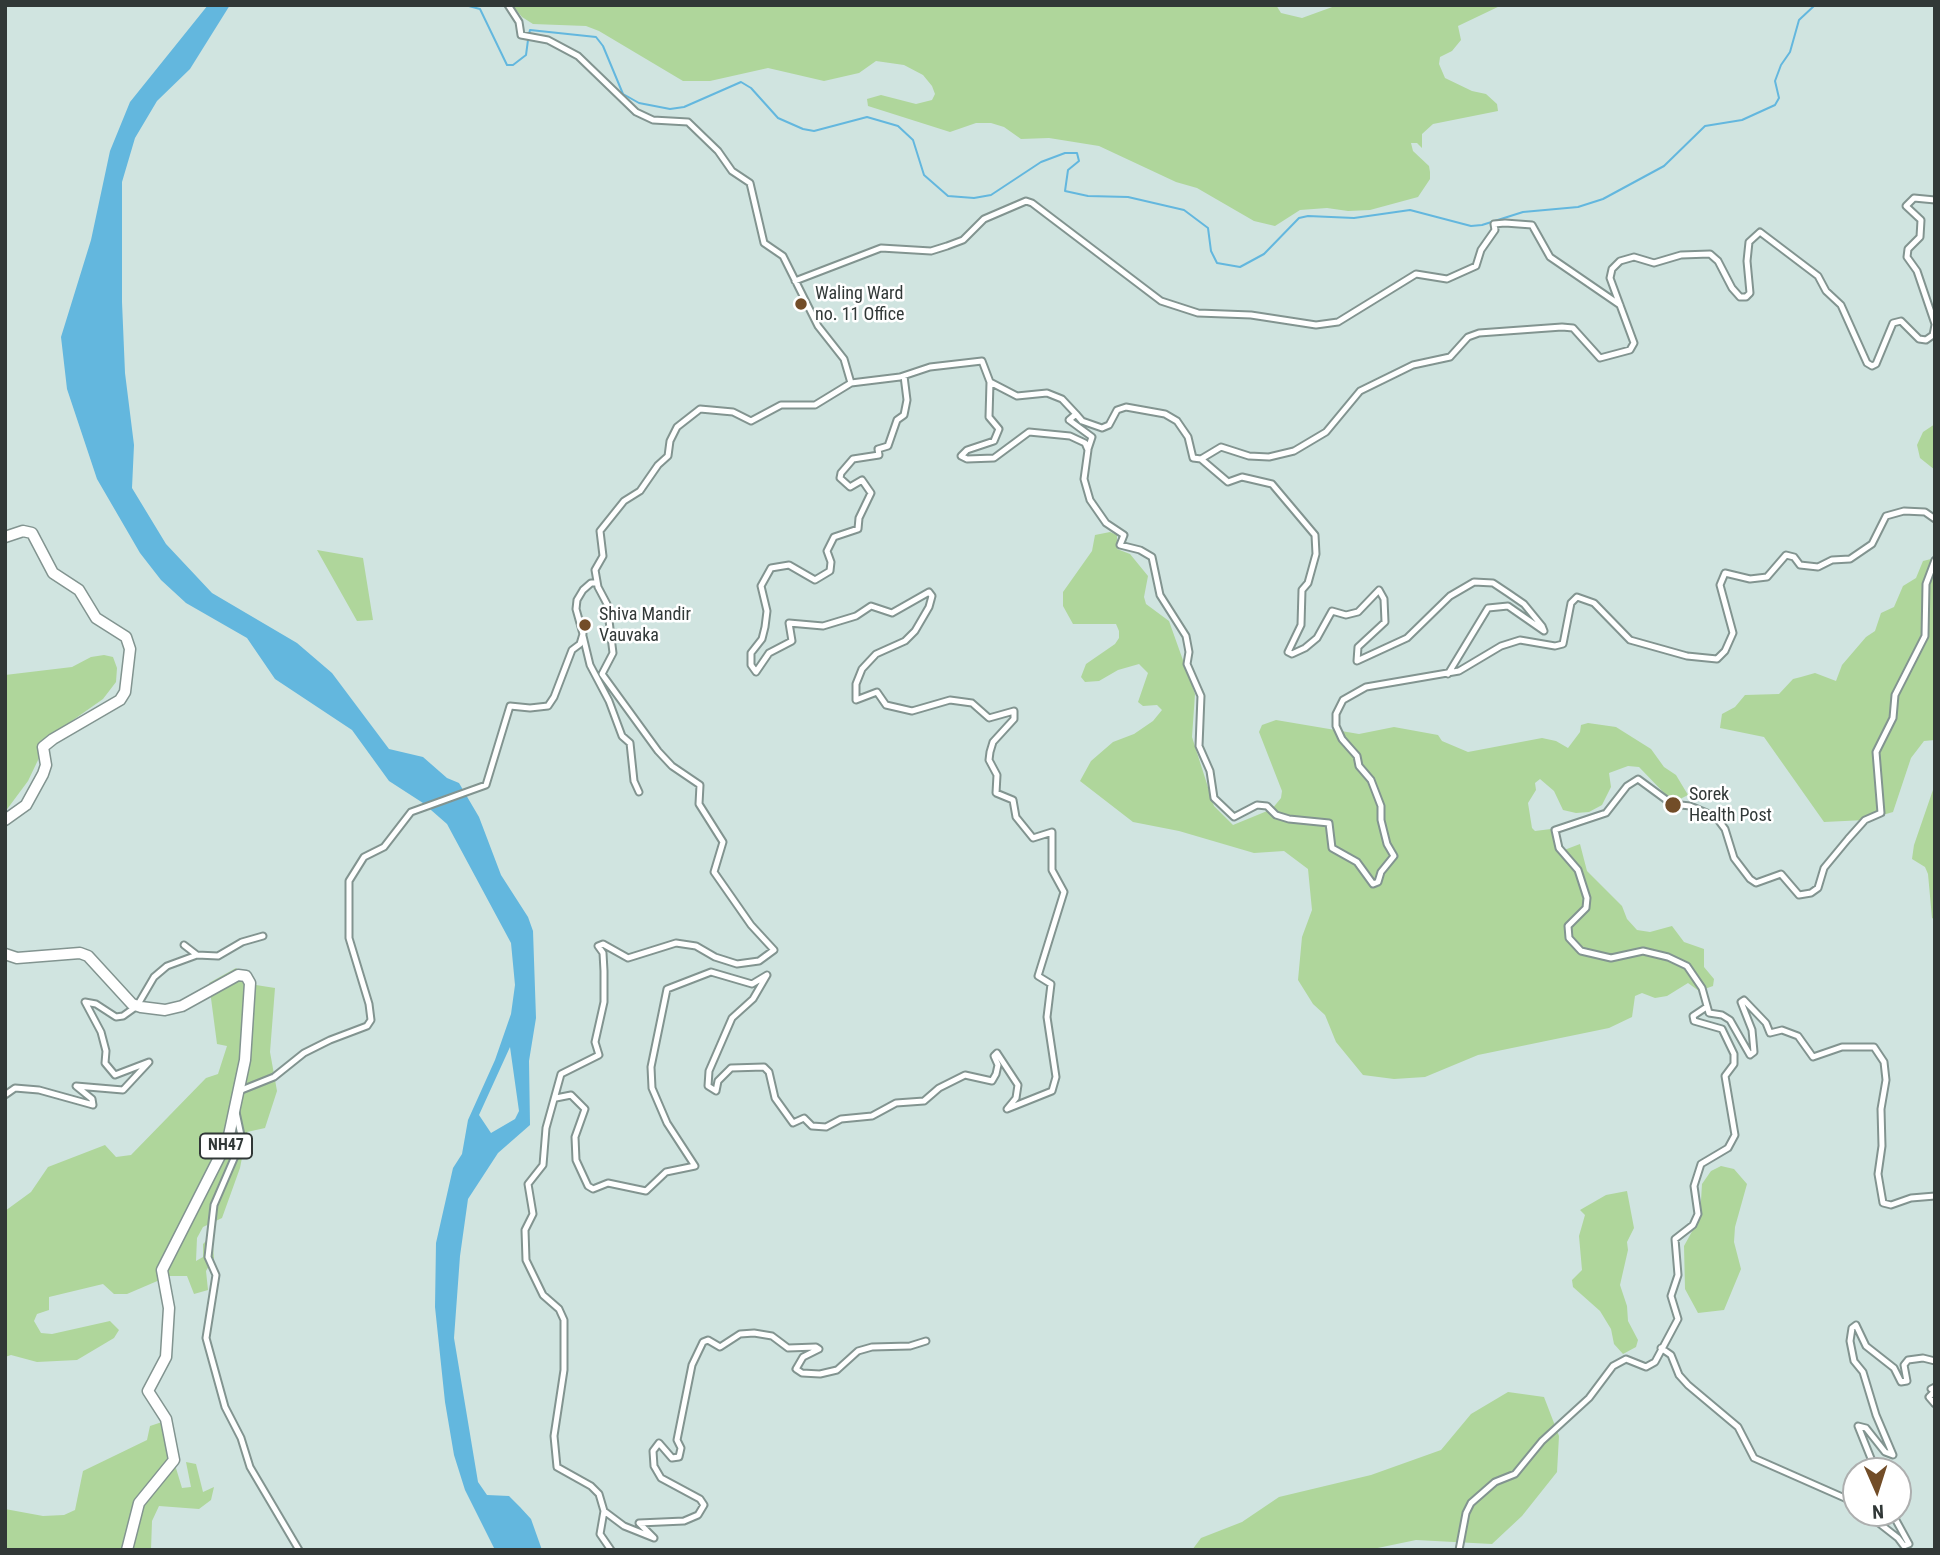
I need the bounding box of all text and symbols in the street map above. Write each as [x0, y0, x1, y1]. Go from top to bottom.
place label: Waling Ward no. 11 Office [815, 283, 905, 326]
marker: Waling Ward no. 11 Office [793, 296, 809, 312]
place label: Shiva Mandir Vauvaka [599, 604, 691, 646]
marker: Shiva Mandir Vauvaka [577, 617, 593, 633]
place label: Sorek Health Post [1689, 784, 1772, 826]
marker: Sorek Health Post [1663, 795, 1683, 815]
road number: NH47 [200, 1134, 252, 1158]
north arrow [1842, 1457, 1912, 1527]
text: N [1872, 1500, 1884, 1523]

